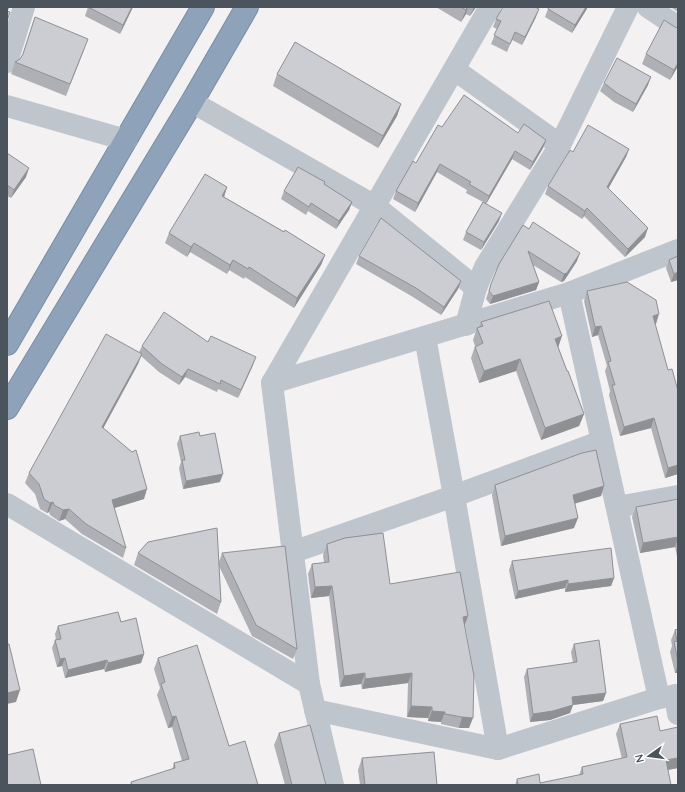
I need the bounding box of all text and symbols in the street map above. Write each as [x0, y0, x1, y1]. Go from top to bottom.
north arrow [629, 736, 669, 776]
text: N [632, 753, 647, 764]

